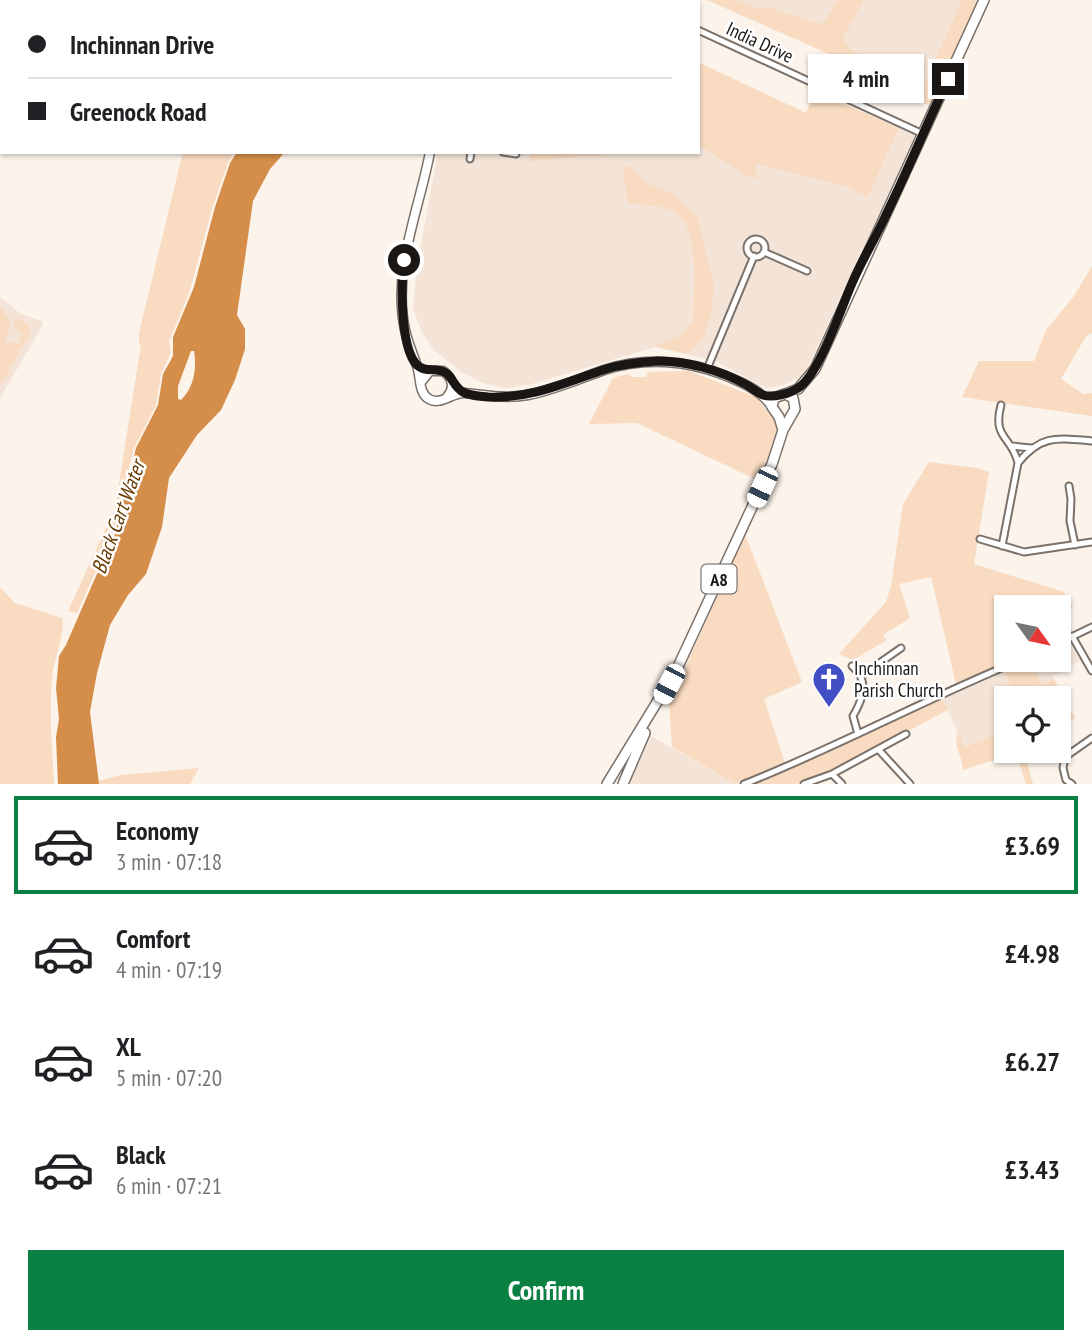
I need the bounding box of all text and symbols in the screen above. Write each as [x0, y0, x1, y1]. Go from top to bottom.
street label: India Drive [723, 16, 798, 68]
text: Inchinnan Drive [70, 28, 214, 61]
callout: 4 min [808, 55, 923, 104]
route end [932, 63, 964, 95]
text: 4 min [843, 64, 889, 93]
text: Greenock Road [70, 95, 207, 128]
route start [388, 244, 420, 276]
water label: Black Cart Water [85, 454, 152, 577]
car [744, 464, 781, 510]
road number: A8 [702, 564, 736, 594]
north arrow [994, 595, 1071, 672]
map controls [994, 595, 1071, 763]
place label: Inchinnan Parish Church [854, 656, 943, 702]
church icon: Inchinnan Parish Church [810, 660, 848, 709]
car [650, 661, 689, 707]
button: locate [994, 686, 1071, 763]
icon: car [32, 814, 95, 877]
text: Economy [116, 814, 198, 847]
text: £3.69 [1005, 829, 1060, 862]
text: 3 min · 07:18 [116, 847, 222, 876]
icon: car [32, 922, 95, 985]
text: Comfort [116, 922, 190, 955]
text: £4.98 [1005, 937, 1060, 970]
text: 4 min · 07:19 [116, 955, 222, 984]
icon: car [32, 1030, 95, 1093]
text: XL [116, 1030, 141, 1063]
text: £6.27 [1005, 1045, 1060, 1078]
text: 5 min · 07:20 [116, 1063, 222, 1092]
icon: car [32, 1138, 95, 1201]
text: Black [116, 1138, 166, 1171]
text: £3.43 [1005, 1153, 1060, 1186]
text: 6 min · 07:21 [116, 1171, 222, 1200]
button: Confirm [28, 1250, 1064, 1330]

